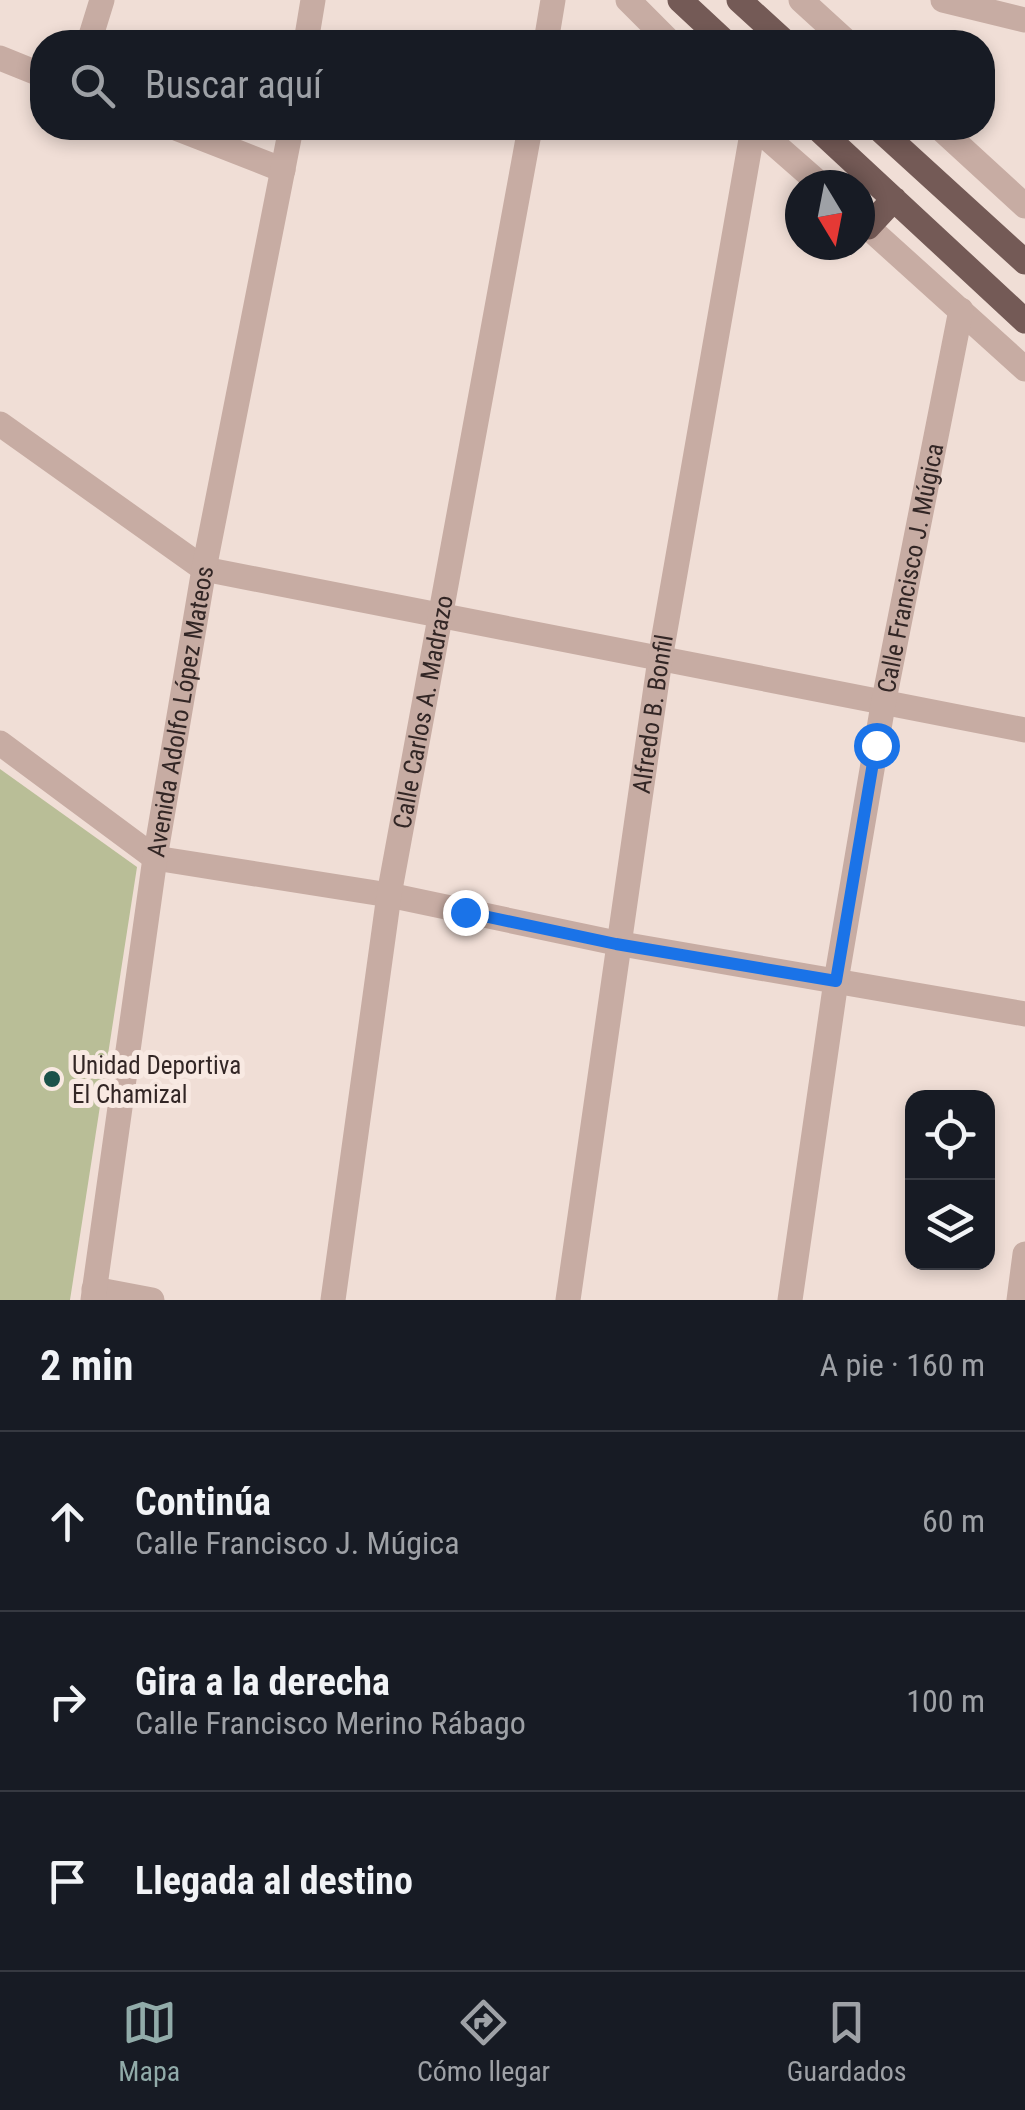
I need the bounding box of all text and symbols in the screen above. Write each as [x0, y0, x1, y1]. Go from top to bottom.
search box [30, 30, 995, 140]
icon: search [65, 58, 120, 113]
text: Buscar aquí [145, 63, 322, 107]
north arrow [785, 170, 875, 260]
street label: Calle Francisco J. Múgica [871, 441, 949, 695]
street label: Avenida Adolfo López Mateos [141, 564, 219, 859]
street label: Calle Carlos A. Madrazo [387, 593, 458, 831]
street label: Alfredo B. Bonfil [626, 632, 679, 795]
route start [854, 723, 900, 769]
route end [443, 890, 489, 936]
place label: Unidad Deportiva El Chamizal [72, 1051, 241, 1109]
marker: Unidad Deportiva El Chamizal [41, 1068, 63, 1090]
map controls [905, 1090, 995, 1270]
button: locate [905, 1090, 995, 1180]
button: layers [905, 1180, 995, 1270]
text: 2 min [40, 1341, 133, 1390]
text: A pie · 160 m [820, 1346, 985, 1384]
text: Continúa [135, 1480, 271, 1524]
icon: ahead [40, 1494, 95, 1549]
text: 60 m [922, 1502, 985, 1540]
text: Calle Francisco J. Múgica [135, 1524, 459, 1562]
text: Gira a la derecha [135, 1660, 390, 1704]
icon: right [40, 1674, 95, 1729]
text: 100 m [906, 1682, 985, 1720]
text: Calle Francisco Merino Rábago [135, 1704, 526, 1742]
icon: arrive [40, 1854, 95, 1909]
text: Llegada al destino [135, 1859, 413, 1903]
tab: Mapa [118, 1995, 180, 2088]
tab: Cómo llegar [417, 1995, 550, 2088]
tab: Guardados [787, 1995, 907, 2088]

